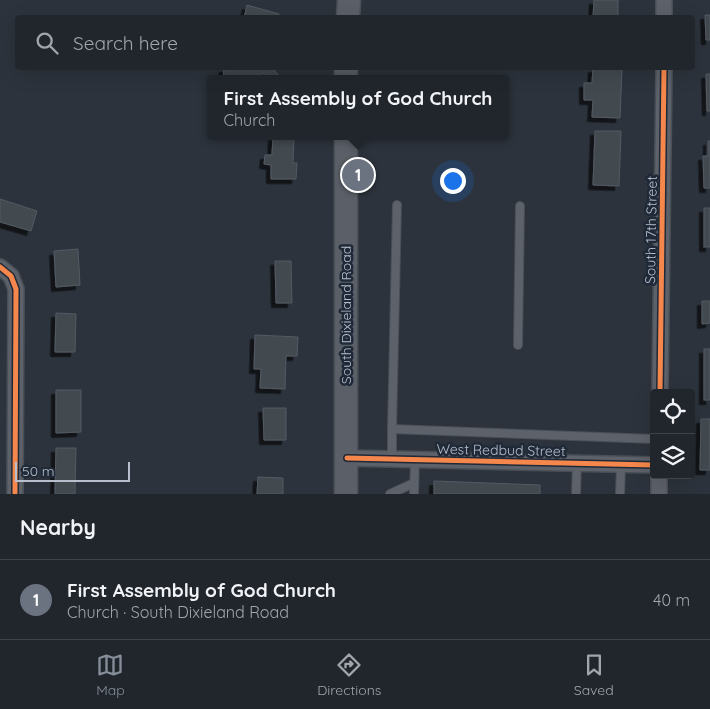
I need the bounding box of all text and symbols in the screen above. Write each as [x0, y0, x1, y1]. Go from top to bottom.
search box [15, 15, 695, 70]
icon: search [33, 29, 61, 57]
text: Search here [73, 31, 178, 55]
popup [207, 75, 509, 140]
text: First Assembly of God Church [224, 86, 492, 110]
text: Church [224, 110, 275, 130]
pin: 1 [342, 156, 374, 194]
your location [440, 168, 466, 194]
street label: South 17th Street [641, 176, 661, 284]
street label: South Dixieland Road [337, 246, 355, 384]
map controls [650, 389, 695, 479]
button: locate [650, 389, 695, 434]
button: layers [650, 434, 695, 479]
street label: West Redbud Street [436, 440, 566, 460]
scale bar [15, 459, 130, 482]
text: 50 m [22, 462, 55, 480]
text: Nearby [20, 514, 96, 540]
text: First Assembly of God Church [67, 578, 336, 602]
text: 1 [33, 590, 39, 610]
text: 40 m [653, 590, 690, 610]
text: Church · South Dixieland Road [67, 602, 289, 622]
tab: Map [96, 651, 125, 699]
tab: Directions [317, 651, 381, 699]
tab: Saved [574, 651, 614, 699]

